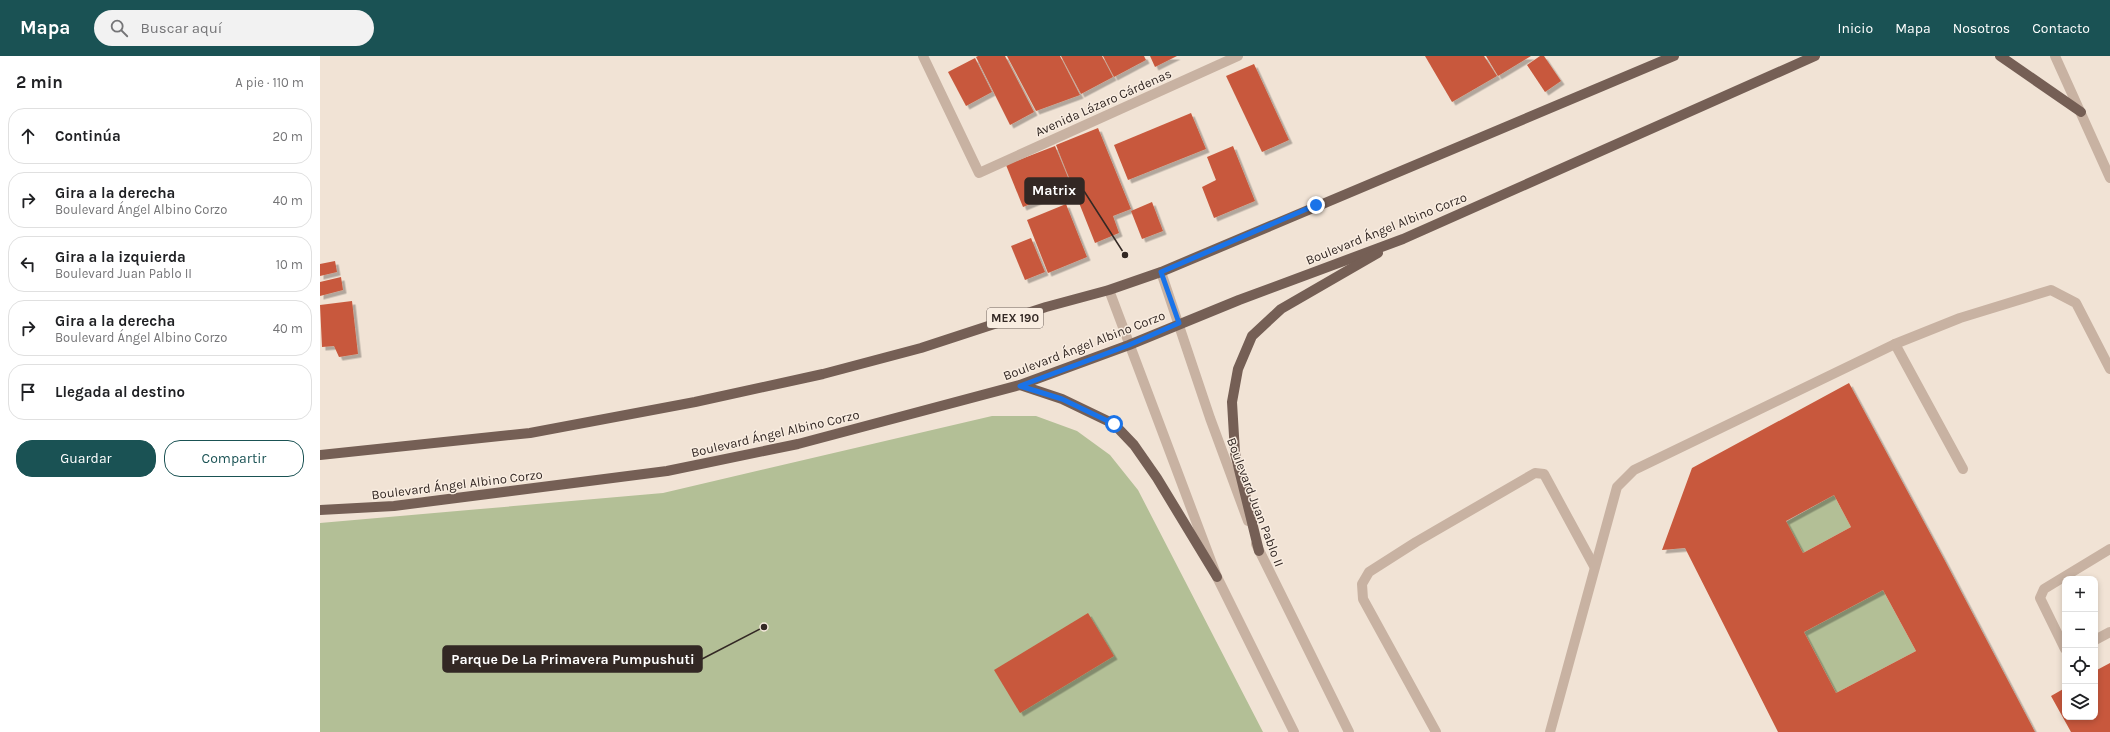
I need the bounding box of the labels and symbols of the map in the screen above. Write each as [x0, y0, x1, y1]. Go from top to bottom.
street label: Avenida Lázaro Cárdenas [1033, 66, 1174, 139]
callout: Matrix [1025, 178, 1084, 204]
text: Matrix [1032, 182, 1076, 199]
street label: Boulevard Ángel Albino Corzo [1303, 187, 1469, 268]
route end [1307, 196, 1325, 214]
street label: Boulevard Ángel Albino Corzo [1000, 306, 1167, 383]
road number: MEX 190 [987, 308, 1043, 328]
street label: Boulevard Ángel Albino Corzo [689, 405, 861, 460]
route start [1105, 415, 1123, 433]
street label: Boulevard Juan Pablo II [1224, 436, 1287, 569]
street label: Boulevard Ángel Albino Corzo [370, 465, 544, 502]
callout: Parque De La Primavera Pumpushuti [443, 646, 702, 672]
text: Parque De La Primavera Pumpushuti [451, 651, 695, 668]

